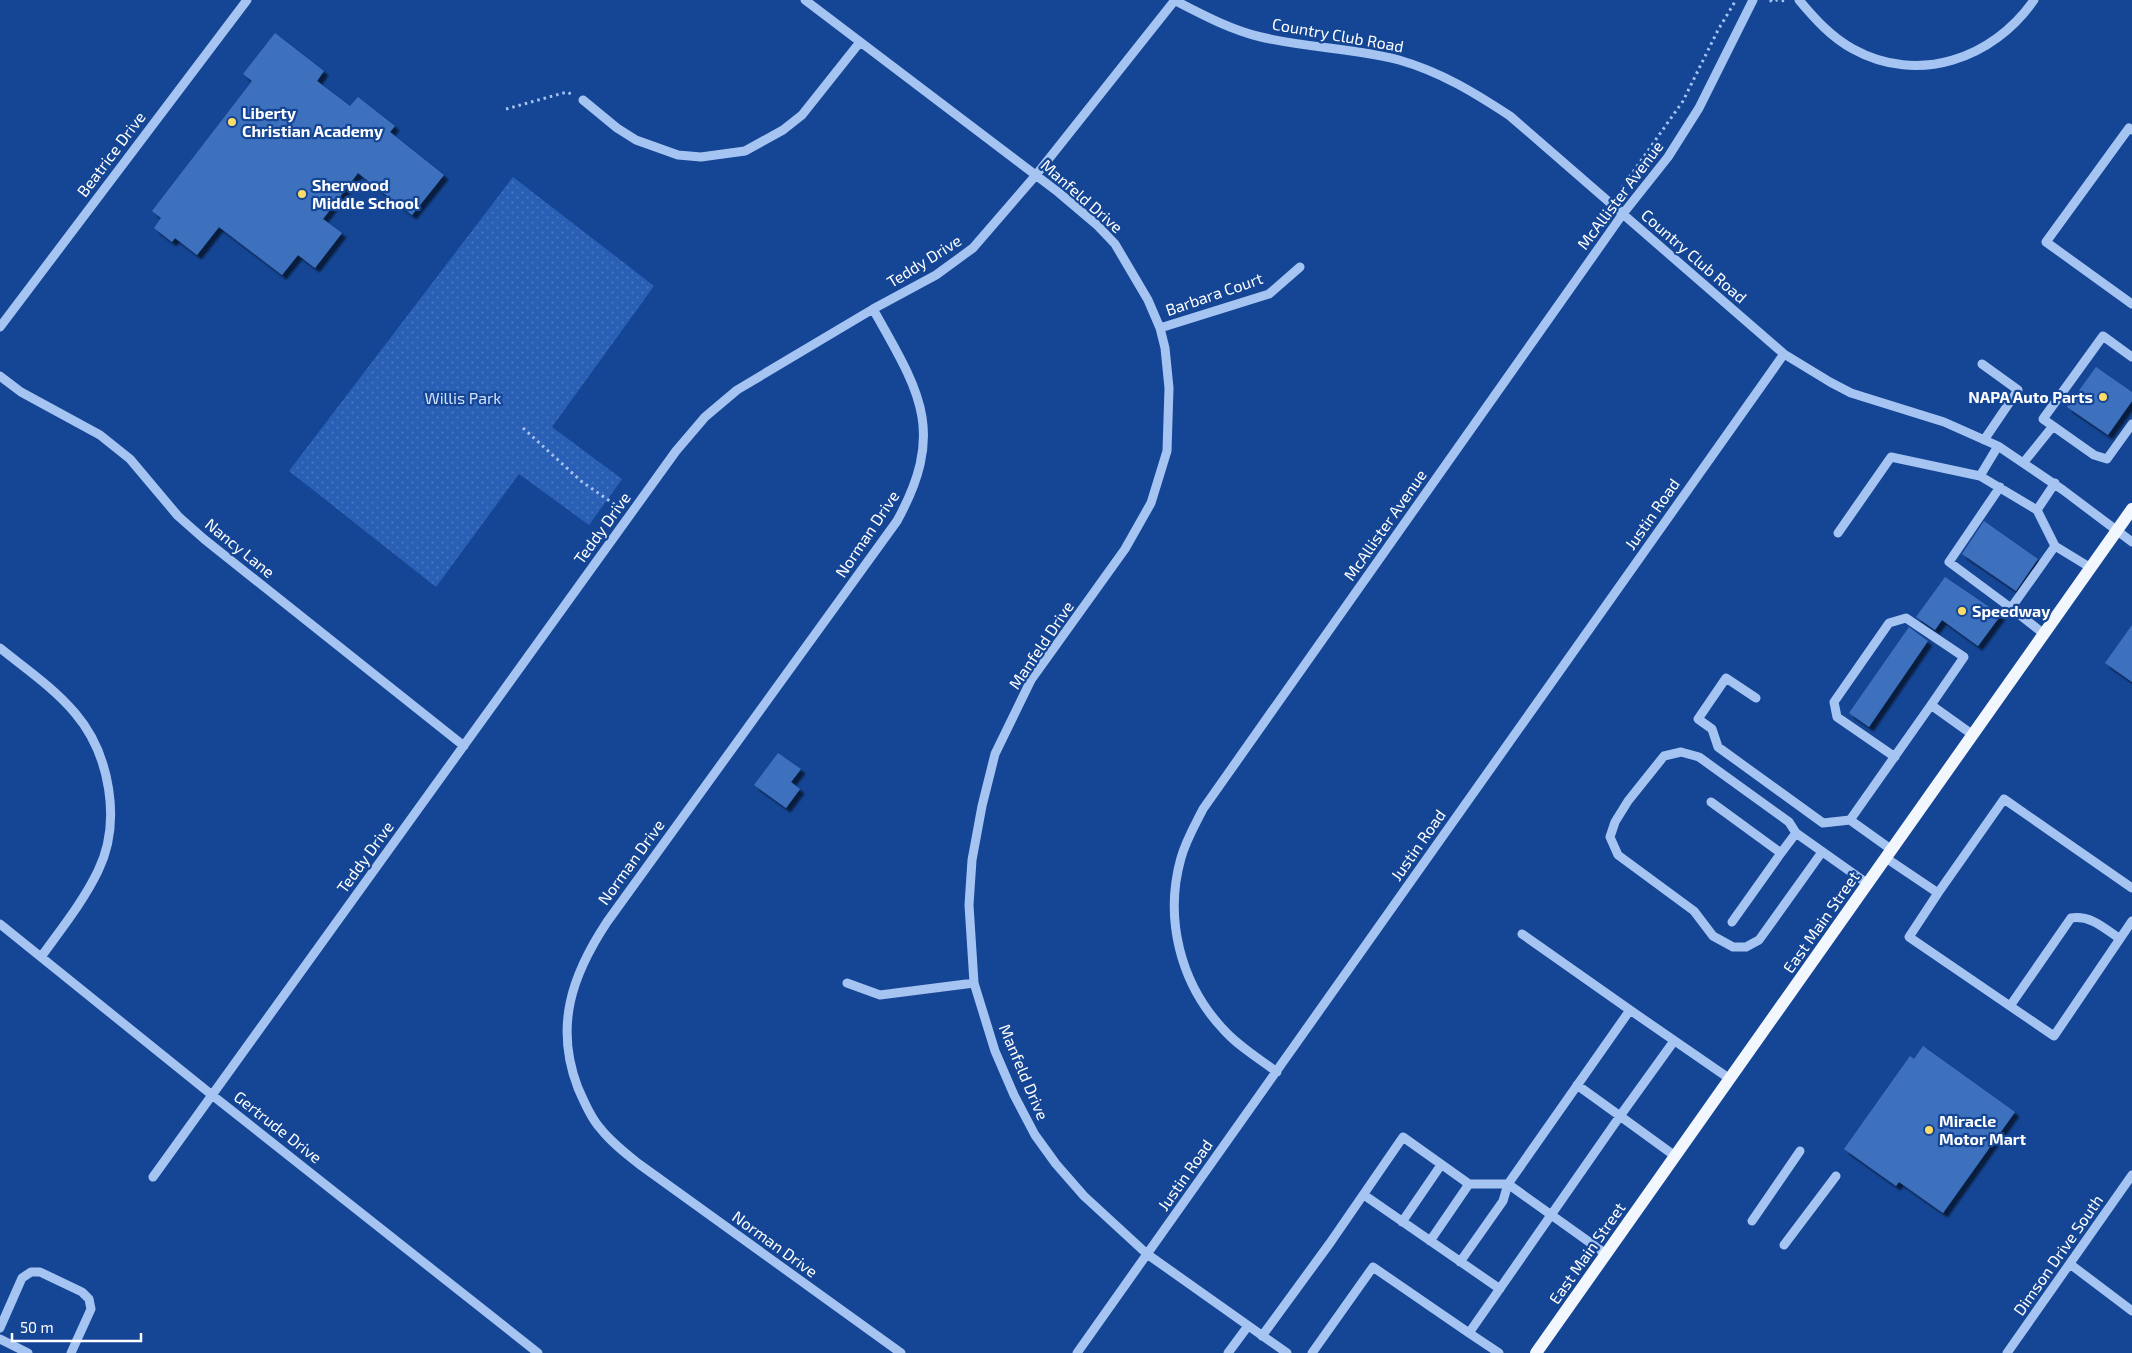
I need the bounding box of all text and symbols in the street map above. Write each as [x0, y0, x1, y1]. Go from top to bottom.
street label: Country Club Road [1271, 14, 1405, 55]
place label: Liberty Christian Academy [242, 103, 383, 141]
street label: Beatrice Drive [72, 107, 149, 200]
marker: Liberty Christian Academy [226, 116, 238, 128]
street label: McAllister Avenue [1573, 137, 1667, 253]
street label: Manfeld Drive [1038, 155, 1127, 236]
place label: Sherwood Middle School [312, 175, 420, 212]
marker: Sherwood Middle School [296, 188, 308, 200]
street label: Country Club Road [1638, 205, 1751, 307]
street label: Teddy Drive [883, 230, 964, 291]
street label: Barbara Court [1163, 268, 1265, 319]
place label: NAPA Auto Parts [1968, 387, 2093, 406]
park label: Willis Park [424, 388, 502, 407]
marker: NAPA Auto Parts [2097, 391, 2109, 403]
street label: McAllister Avenue [1339, 466, 1430, 584]
street label: Justin Road [1620, 474, 1683, 553]
street label: Norman Drive [831, 487, 903, 581]
street label: Teddy Drive [569, 488, 634, 567]
street label: Nancy Lane [202, 514, 279, 581]
street label: Manfeld Drive [1004, 597, 1077, 692]
place label: Speedway [1972, 601, 2050, 621]
marker: Speedway [1956, 605, 1968, 617]
street label: Justin Road [1386, 805, 1449, 884]
street label: Norman Drive [593, 815, 668, 908]
street label: Teddy Drive [332, 817, 397, 896]
street label: East Main Street [1778, 867, 1863, 976]
street label: Manfeld Drive [996, 1021, 1053, 1123]
street label: Gertrude Drive [231, 1086, 326, 1167]
place label: Miracle Motor Mart [1939, 1111, 2027, 1148]
marker: Miracle Motor Mart [1923, 1124, 1935, 1136]
street label: Justin Road [1153, 1135, 1216, 1214]
street label: Dimson Drive South [2009, 1191, 2106, 1319]
street label: East Main Street [1544, 1198, 1629, 1307]
street label: Norman Drive [729, 1206, 822, 1281]
scale bar [12, 1310, 141, 1342]
text: 50 m [20, 1318, 54, 1336]

